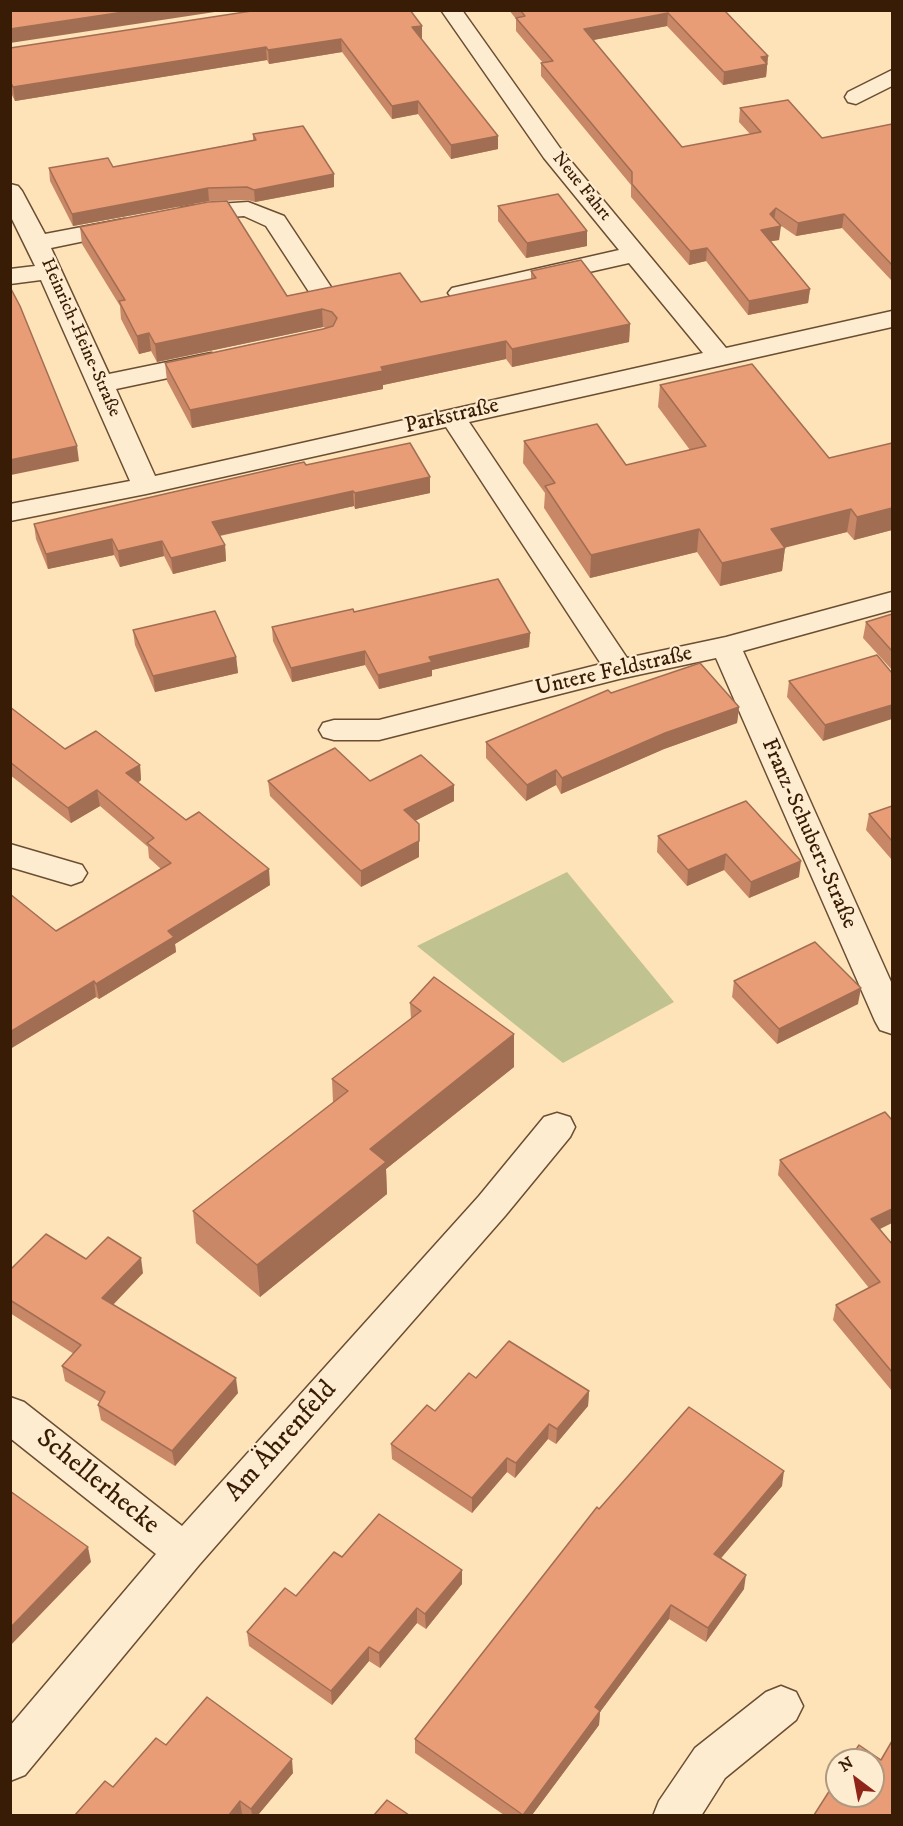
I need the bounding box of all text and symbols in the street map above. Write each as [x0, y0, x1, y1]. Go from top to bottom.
street label: Neue Fahrt [547, 148, 615, 226]
street label: Heinrich-Heine-Straße [35, 255, 125, 421]
street label: Parkstraße [403, 393, 501, 441]
street label: Untere Feldstraße [533, 641, 695, 703]
street label: Franz-Schubert-Straße [754, 735, 862, 933]
street label: Am Ährenfeld [219, 1375, 345, 1509]
street label: Schellerhecke [29, 1423, 165, 1543]
north arrow [825, 1748, 885, 1808]
text: N [836, 1752, 857, 1776]

